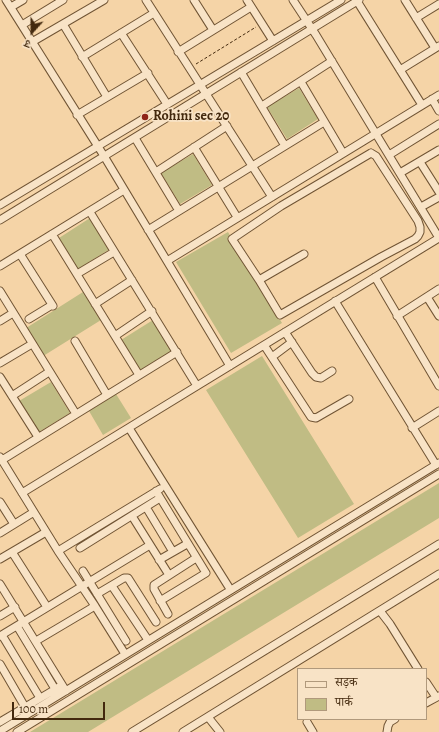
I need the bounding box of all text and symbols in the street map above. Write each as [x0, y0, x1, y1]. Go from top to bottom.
north arrow [12, 12, 52, 52]
text: उ [22, 36, 33, 52]
place label: Rohini sec 20 [153, 109, 229, 125]
marker: Rohini sec 20 [140, 112, 150, 122]
legend [297, 668, 427, 720]
text: सड़क [335, 674, 358, 690]
scale bar [14, 694, 107, 720]
text: पार्क [335, 694, 353, 710]
text: 100 m [19, 701, 48, 717]

